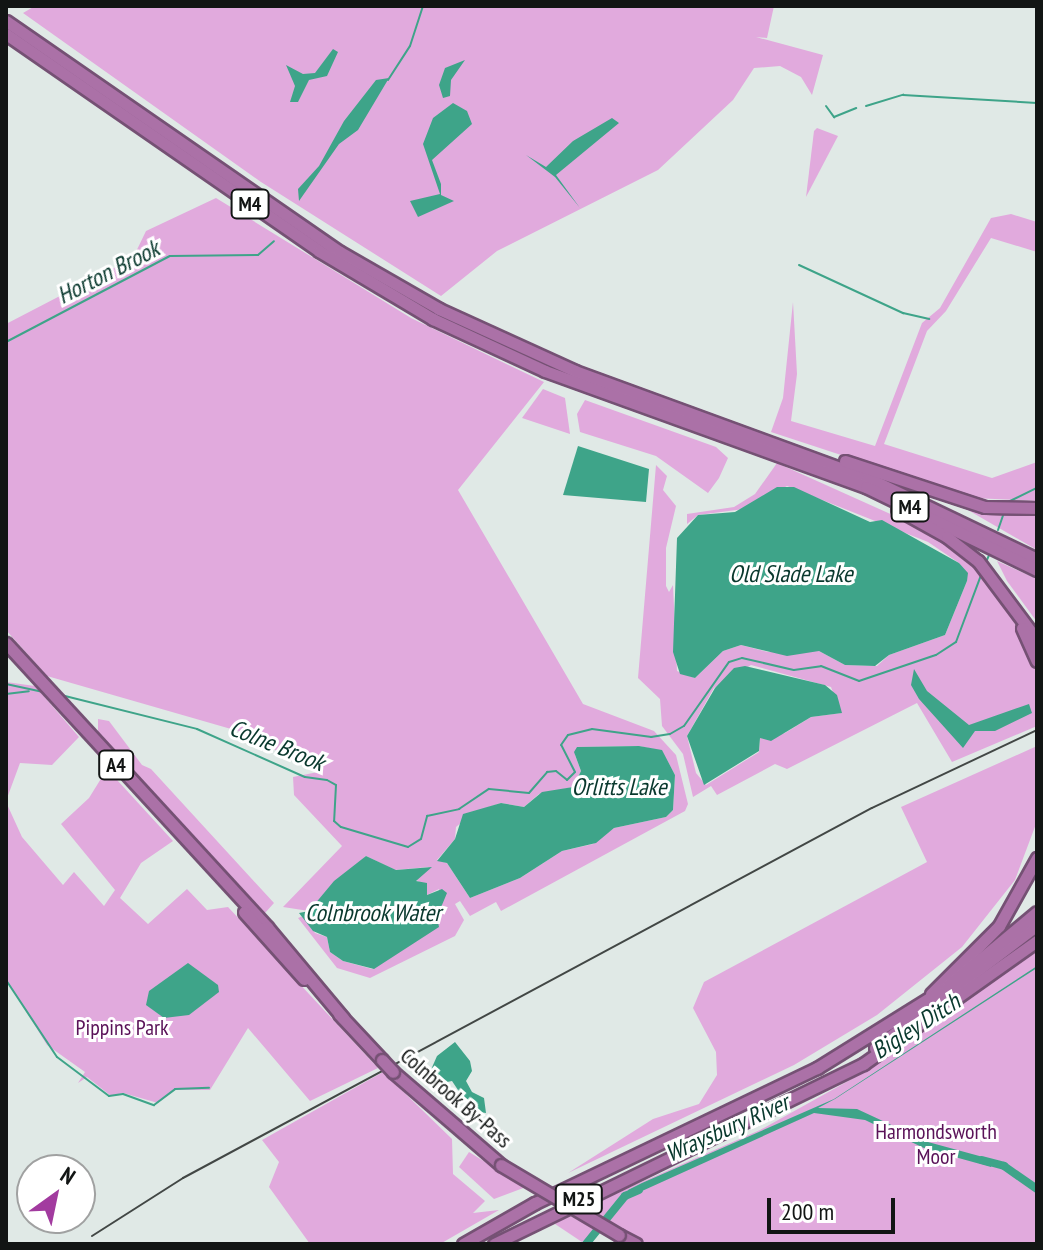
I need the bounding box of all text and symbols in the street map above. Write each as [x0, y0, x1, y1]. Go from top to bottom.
road number: M4 [230, 188, 270, 220]
water label: Horton Brook [52, 234, 164, 310]
road number: M4 [890, 491, 930, 523]
water label: Old Slade Lake [729, 560, 853, 588]
water label: Colne Brook [225, 713, 329, 777]
road number: A4 [98, 749, 134, 781]
water label: Orlitts Lake [571, 773, 667, 801]
water label: Colnbrook Water [305, 899, 441, 927]
water label: Bigley Ditch [866, 987, 966, 1065]
park label: Pippins Park [75, 1015, 169, 1041]
street label: Colnbrook By-Pass [395, 1042, 517, 1154]
water label: Wraysbury River [661, 1088, 793, 1168]
park label: Harmondsworth Moor [875, 1118, 997, 1170]
north arrow [16, 1154, 96, 1234]
text: N [55, 1161, 81, 1191]
scale bar [771, 1182, 899, 1232]
road number: M25 [553, 1183, 605, 1215]
text: 200 m [781, 1196, 834, 1227]

